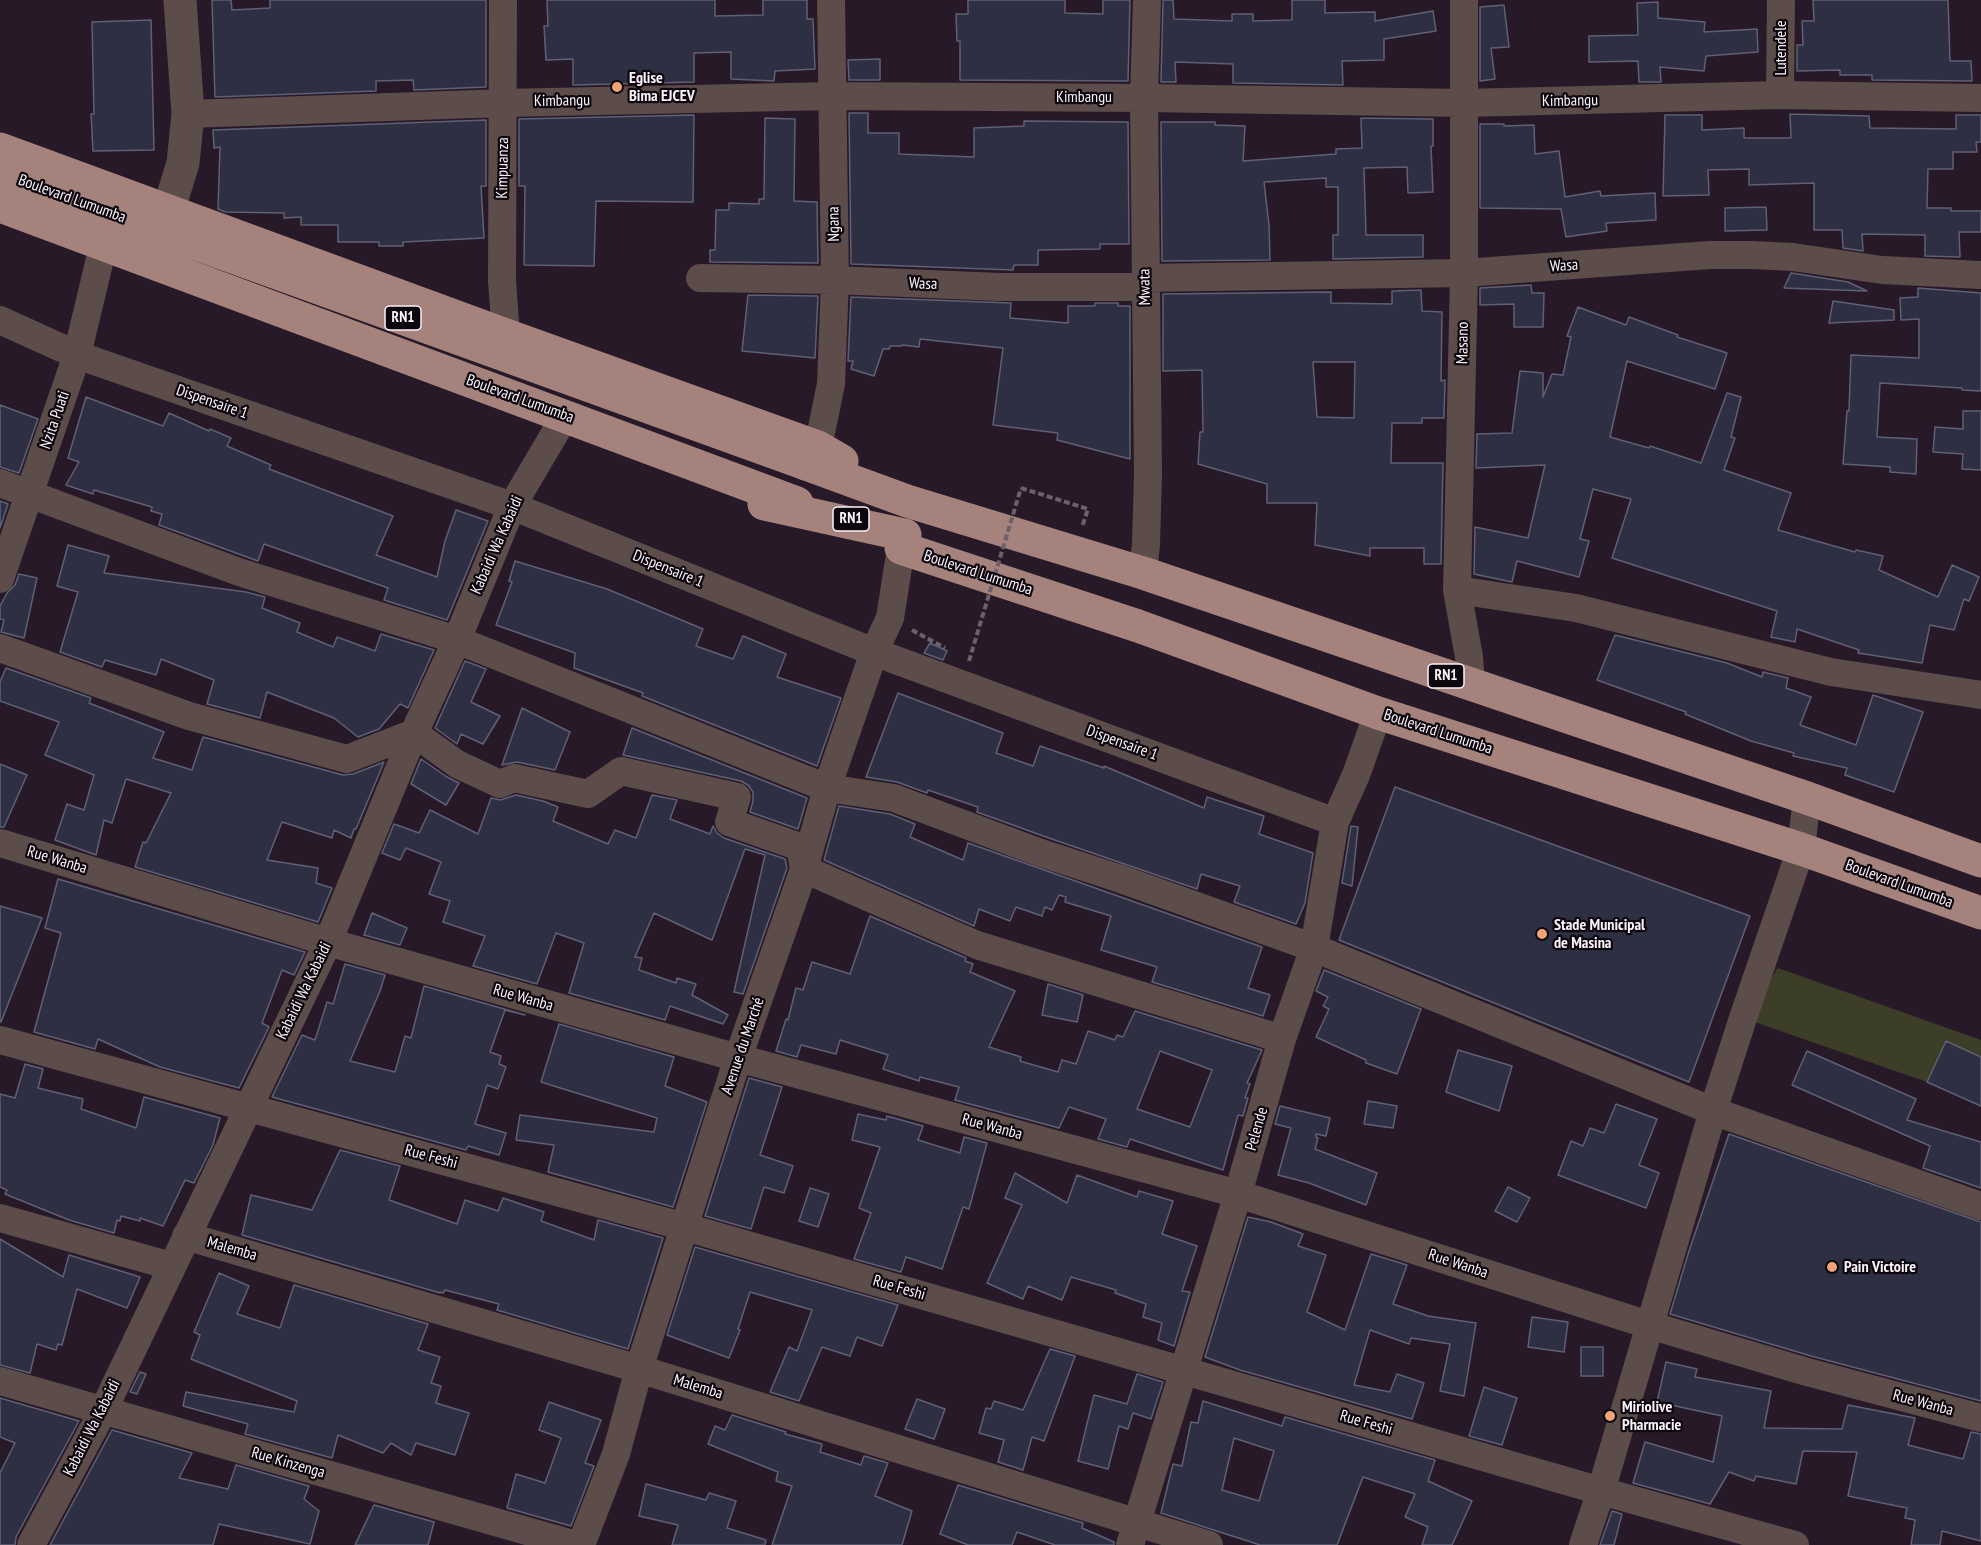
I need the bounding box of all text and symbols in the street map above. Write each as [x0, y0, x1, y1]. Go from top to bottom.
street label: Lutendele [1771, 20, 1791, 76]
place label: Eglise Bima EJCEV [629, 68, 695, 106]
marker: Eglise Bima EJCEV [610, 80, 624, 94]
street label: Kimbangu [1056, 87, 1112, 107]
street label: Kimbangu [534, 91, 590, 111]
street label: Kimbangu [1542, 91, 1598, 111]
street label: Kimpuanza [493, 137, 513, 199]
street label: Boulevard Lumumba [16, 171, 128, 227]
street label: Ngana [824, 206, 844, 242]
street label: Wasa [1549, 255, 1579, 277]
street label: Mwata [1135, 268, 1155, 306]
street label: Wasa [908, 274, 938, 294]
road number: RN1 [385, 306, 421, 330]
street label: Masano [1453, 322, 1473, 364]
street label: Boulevard Lumumba [464, 371, 576, 427]
street label: Dispensaire 1 [174, 381, 250, 423]
street label: Nzita Puati [36, 388, 74, 452]
street label: Kabaidi Wa Kabaidi [467, 493, 527, 597]
road number: RN1 [833, 507, 869, 531]
street label: Dispensaire 1 [630, 546, 706, 592]
street label: Boulevard Lumumba [921, 546, 1035, 600]
road number: RN1 [1428, 664, 1464, 688]
street label: Boulevard Lumumba [1381, 705, 1495, 759]
street label: Dispensaire 1 [1084, 721, 1160, 765]
street label: Rue Wanba [25, 842, 89, 878]
street label: Boulevard Lumumba [1843, 856, 1955, 912]
place label: Stade Municipal de Masina [1554, 915, 1645, 953]
marker: Stade Municipal de Masina [1535, 927, 1549, 941]
street label: Kabaidi Wa Kabaidi [272, 939, 336, 1043]
street label: Rue Wanba [491, 980, 555, 1016]
street label: Avenue du Marché [717, 995, 769, 1097]
street label: Pelende [1242, 1105, 1272, 1153]
street label: Rue Wanba [960, 1110, 1024, 1144]
street label: Rue Feshi [403, 1141, 459, 1173]
street label: Malemba [205, 1233, 259, 1265]
street label: Rue Wanba [1426, 1245, 1490, 1283]
place label: Pain Victoire [1844, 1257, 1916, 1277]
marker: Pain Victoire [1825, 1260, 1839, 1274]
street label: Rue Feshi [871, 1271, 927, 1305]
street label: Malemba [671, 1370, 725, 1404]
street label: Kabaidi Wa Kabaidi [59, 1377, 125, 1479]
street label: Rue Wanba [1891, 1386, 1955, 1420]
place label: Miriolive Pharmacie [1622, 1397, 1681, 1435]
street label: Rue Feshi [1338, 1406, 1394, 1440]
marker: Miriolive Pharmacie [1603, 1409, 1617, 1423]
street label: Rue Kinzenga [249, 1443, 327, 1483]

